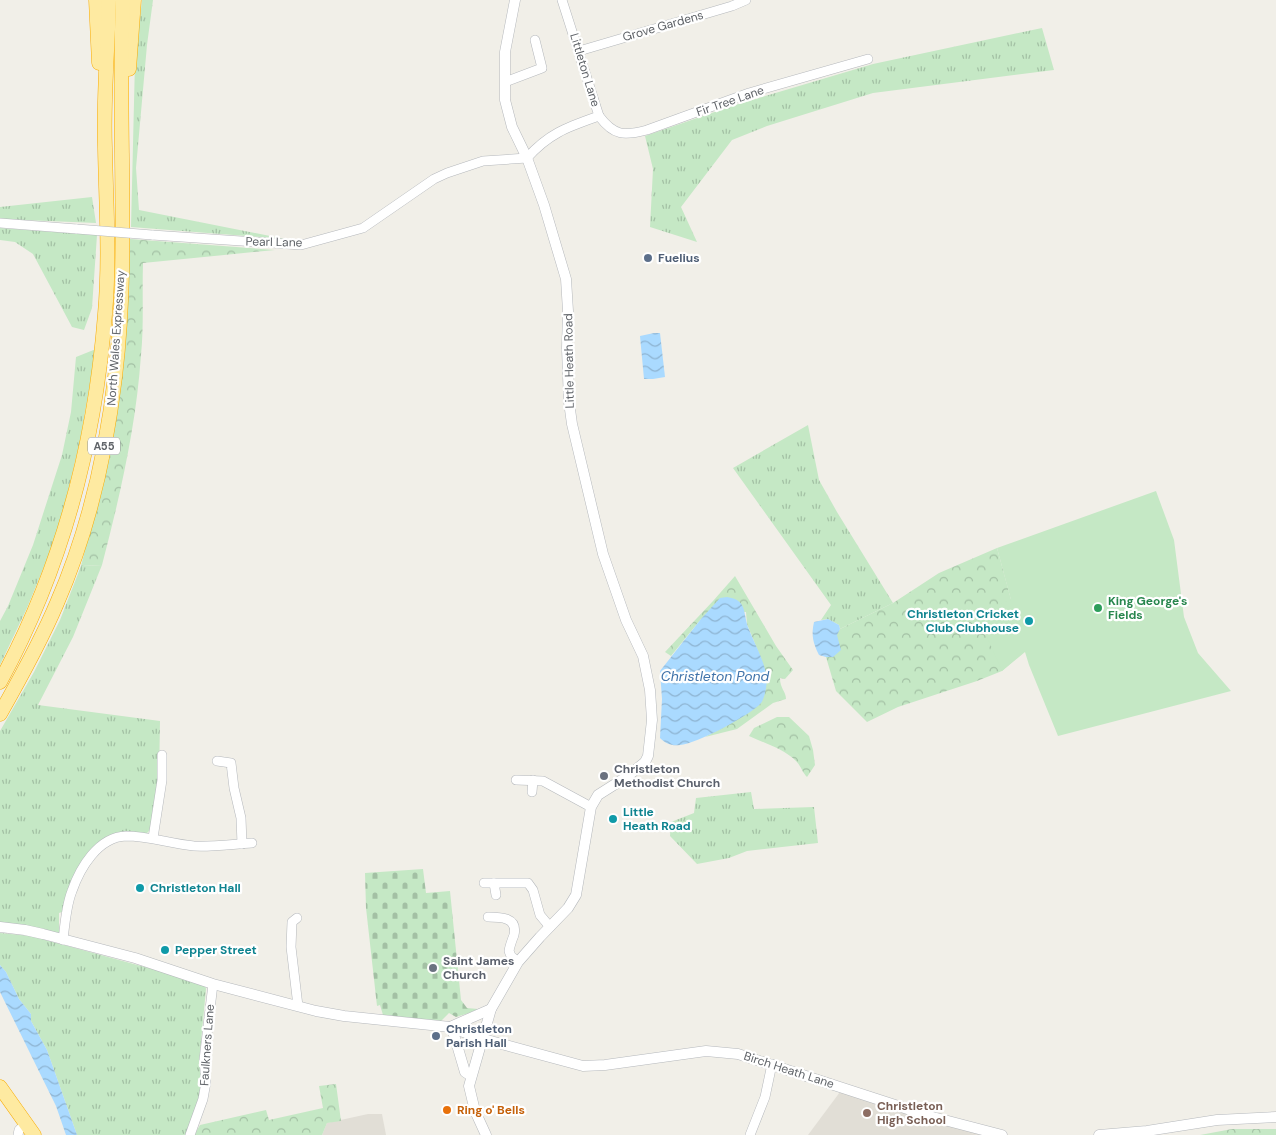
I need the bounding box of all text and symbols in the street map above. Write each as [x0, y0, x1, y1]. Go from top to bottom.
street label: Grove Gardens [621, 7, 705, 45]
street label: Littleton Lane [566, 31, 604, 109]
street label: Fir Tree Lane [694, 82, 766, 120]
street label: Pearl Lane [245, 234, 303, 250]
place label: Fuelius [658, 250, 700, 266]
marker: Fuelius [642, 252, 654, 264]
street label: North Wales Expressway [103, 269, 129, 406]
street label: Little Heath Road [560, 313, 578, 409]
road number: A55 [88, 438, 120, 454]
place label: King George's Fields [1108, 593, 1187, 623]
marker: King George's Fields [1092, 602, 1104, 614]
place label: Christleton Cricket Club Clubhouse [907, 606, 1019, 636]
marker: Christleton Cricket Club Clubhouse [1023, 615, 1035, 627]
water label: Christleton Pond [661, 667, 770, 685]
place label: Christleton Methodist Church [614, 761, 720, 791]
marker: Christleton Methodist Church [598, 770, 610, 782]
place label: Little Heath Road [623, 804, 691, 834]
marker: Little Heath Road [607, 813, 619, 825]
place label: Christleton Hall [150, 880, 241, 896]
marker: Christleton Hall [134, 882, 146, 894]
place label: Pepper Street [175, 942, 257, 958]
marker: Pepper Street [159, 944, 171, 956]
place label: Saint James Church [443, 953, 514, 983]
marker: Saint James Church [427, 962, 439, 974]
street label: Faulkners Lane [196, 1003, 218, 1086]
place label: Christleton Parish Hall [446, 1021, 512, 1051]
marker: Christleton Parish Hall [430, 1030, 442, 1042]
street label: Birch Heath Lane [742, 1048, 836, 1092]
place label: Christleton High School [877, 1098, 946, 1128]
place label: Ring o' Bells [457, 1102, 525, 1118]
marker: Ring o' Bells [441, 1104, 453, 1116]
marker: Christleton High School [861, 1107, 873, 1119]

